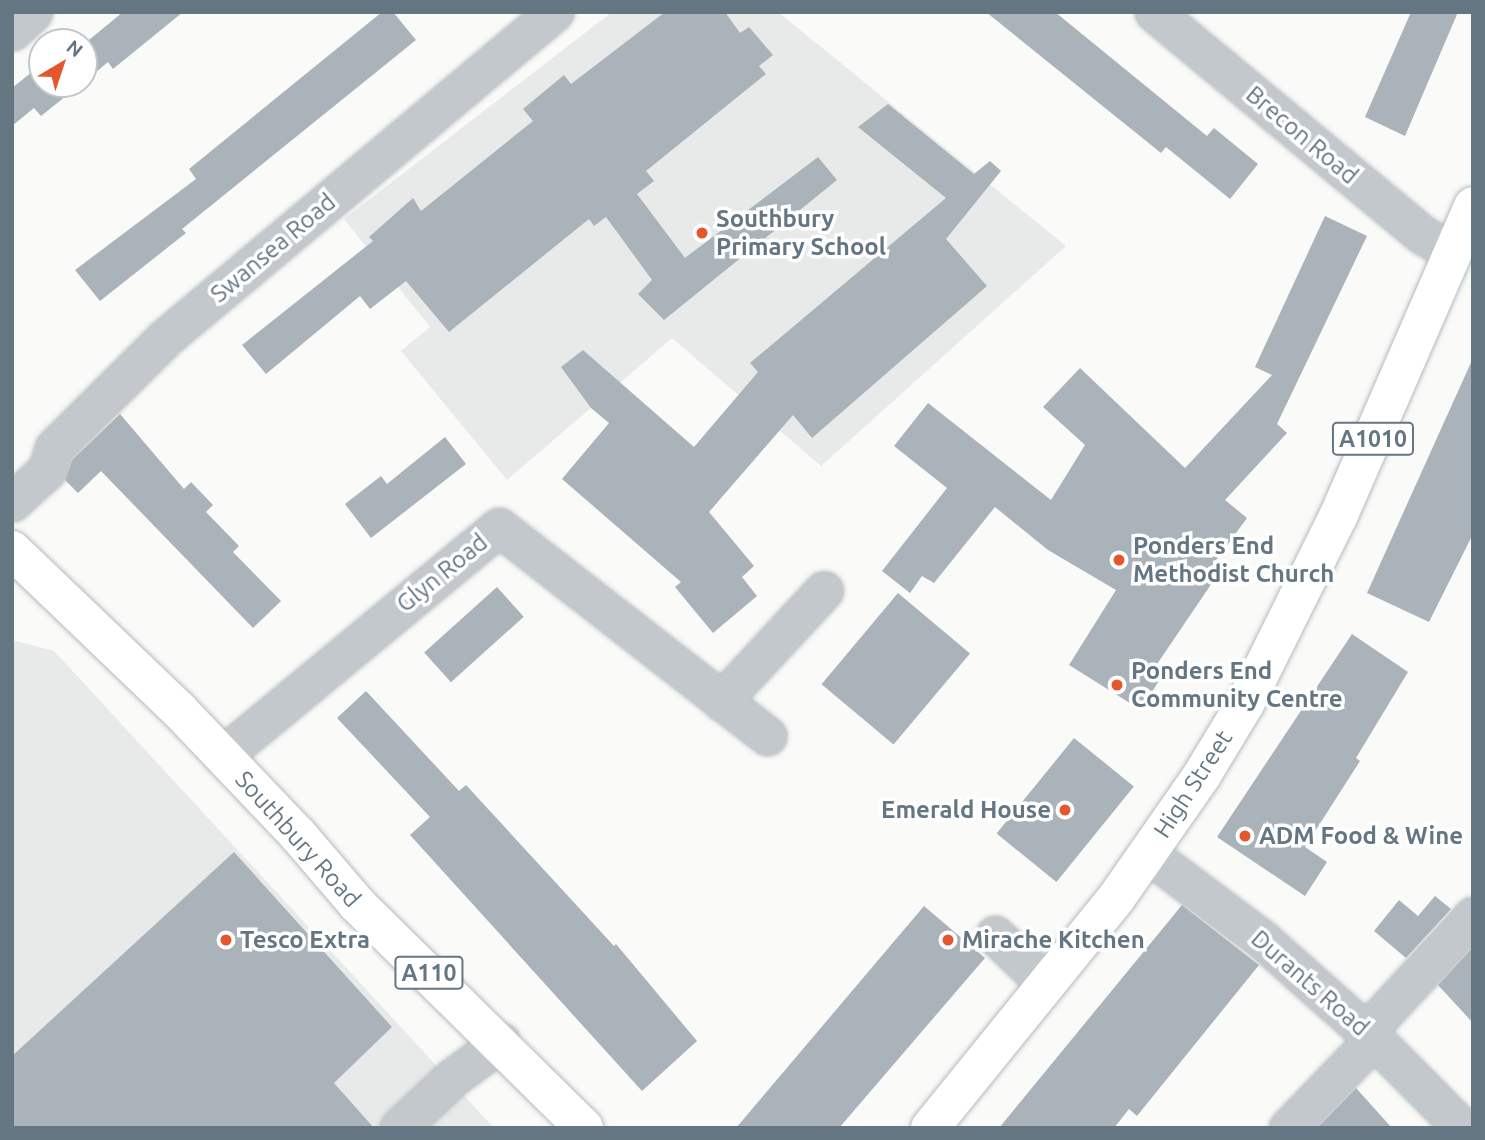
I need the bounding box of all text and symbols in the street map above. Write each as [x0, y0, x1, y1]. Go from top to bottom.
north arrow [28, 28, 98, 98]
text: N [63, 35, 87, 61]
street label: Brecon Road [1240, 80, 1364, 190]
street label: Swansea Road [205, 187, 341, 309]
place label: Southbury Primary School [716, 205, 886, 261]
marker: Southbury Primary School [694, 225, 710, 241]
road number: A1010 [1331, 420, 1415, 458]
street label: Glyn Road [391, 528, 493, 618]
place label: Ponders End Methodist Church [1133, 532, 1334, 588]
marker: Ponders End Methodist Church [1111, 552, 1127, 568]
place label: Ponders End Community Centre [1131, 657, 1342, 713]
marker: Ponders End Community Centre [1109, 677, 1125, 693]
street label: High Street [1148, 725, 1238, 843]
street label: Southbury Road [229, 765, 367, 913]
place label: Emerald House [881, 796, 1051, 824]
marker: Emerald House [1057, 802, 1073, 818]
place label: ADM Food & Wine [1259, 822, 1463, 850]
marker: ADM Food & Wine [1237, 828, 1253, 844]
street label: Durants Road [1245, 924, 1375, 1042]
place label: Tesco Extra [240, 926, 370, 954]
place label: Mirache Kitchen [962, 926, 1145, 954]
marker: Tesco Extra [218, 932, 234, 948]
marker: Mirache Kitchen [940, 932, 956, 948]
road number: A110 [394, 954, 464, 992]

